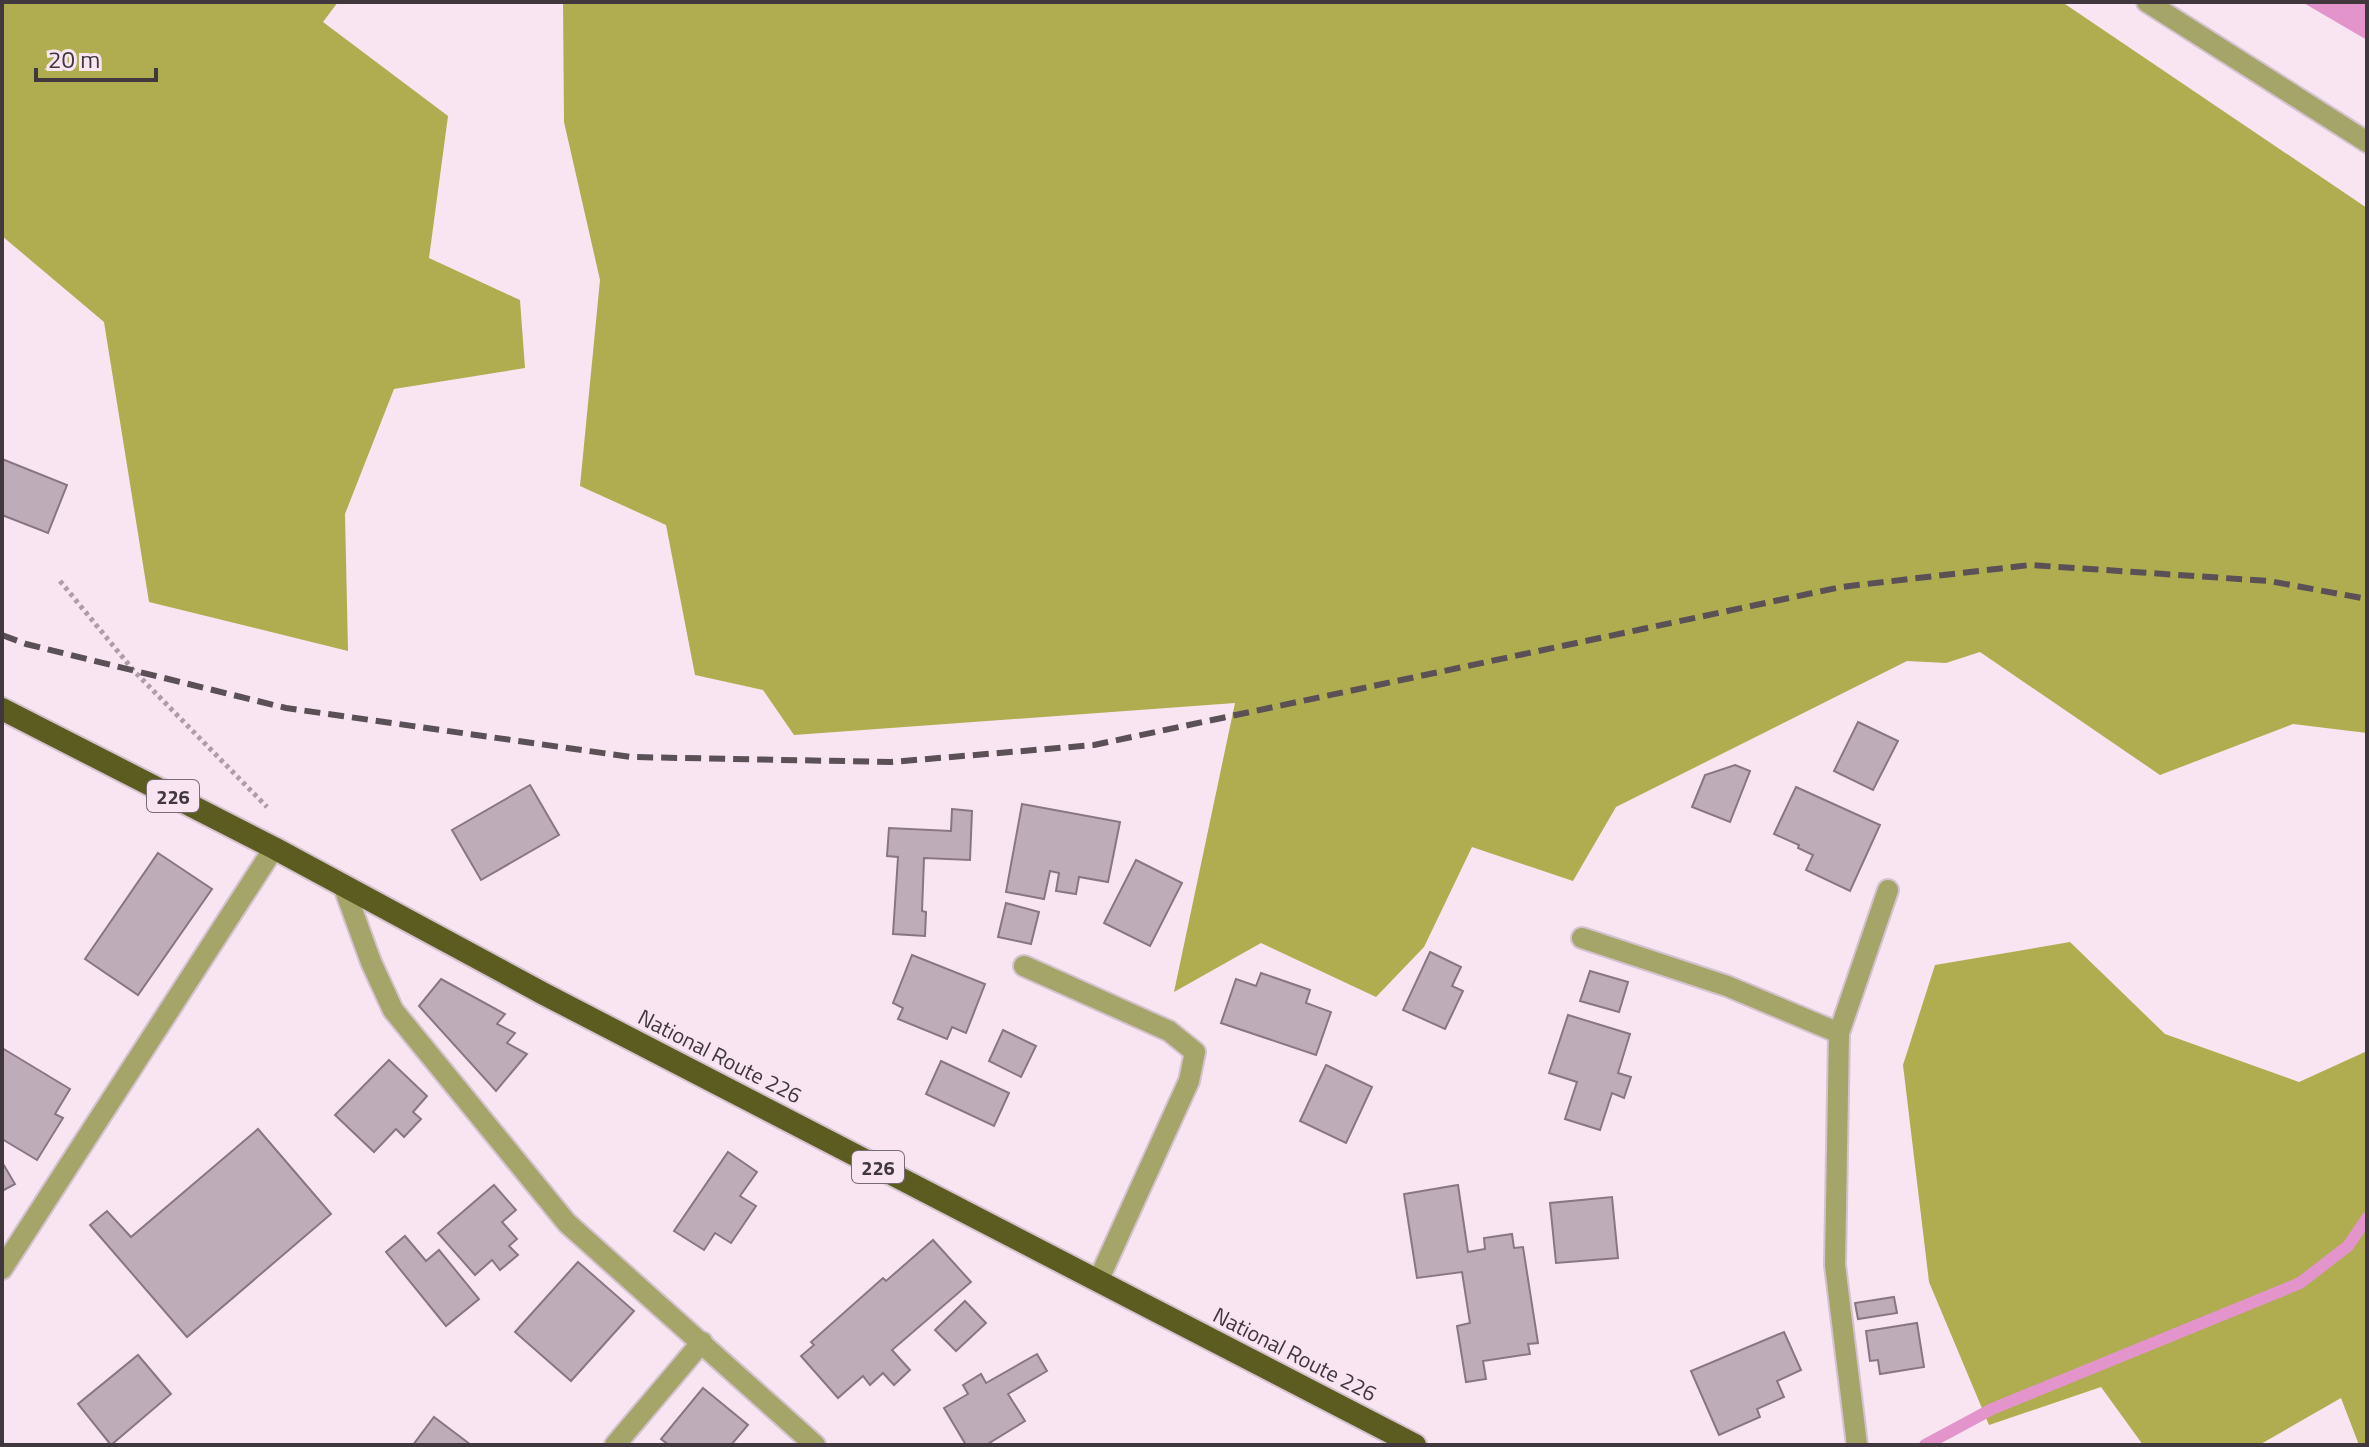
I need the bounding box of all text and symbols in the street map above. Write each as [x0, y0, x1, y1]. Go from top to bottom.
scale bar [36, 32, 156, 82]
text: 20 m [48, 41, 100, 77]
road number: 226 [147, 780, 199, 812]
street label: National Route 226 [632, 1000, 808, 1112]
road number: 226 [852, 1151, 904, 1183]
street label: National Route 226 [1207, 1298, 1383, 1410]

